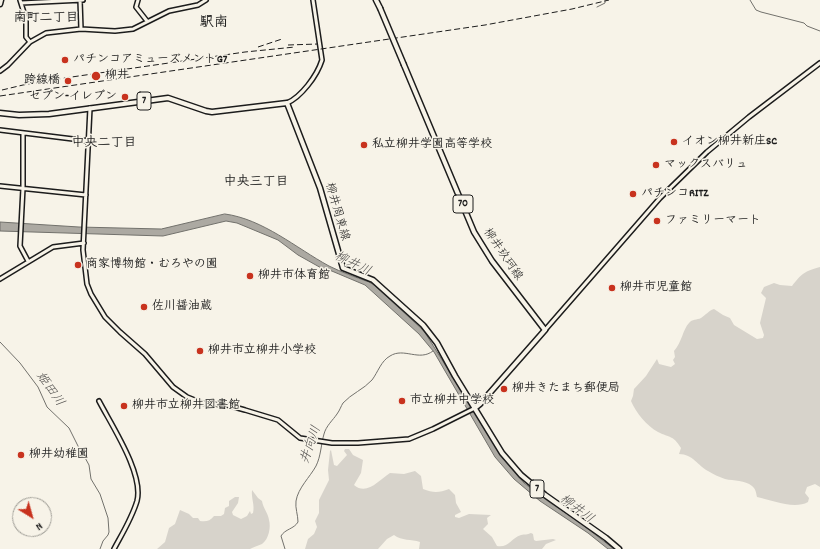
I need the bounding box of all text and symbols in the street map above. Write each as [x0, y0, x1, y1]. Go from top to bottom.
district label: 南町二丁目 [14, 11, 78, 27]
district label: 駅南 [200, 16, 228, 32]
place label: パチンコアミューズメントG7 [73, 53, 227, 67]
marker: パチンコアミューズメントG7 [60, 55, 70, 65]
place label: 柳井 [105, 69, 129, 83]
marker: 柳井 [90, 70, 102, 82]
place label: 跨線橋 [24, 74, 60, 88]
marker: 跨線橋 [63, 76, 73, 86]
place label: セブン-イレブン [29, 90, 117, 104]
marker: セブン-イレブン [120, 92, 130, 102]
road number: 7 [137, 92, 151, 110]
place label: イオン柳井新庄SC [682, 135, 777, 149]
district label: 中央二丁目 [72, 136, 136, 152]
marker: イオン柳井新庄SC [669, 137, 679, 147]
place label: 私立柳井学園高等学校 [372, 138, 492, 152]
marker: 私立柳井学園高等学校 [359, 140, 369, 150]
place label: マックスバリュ [664, 158, 748, 172]
marker: マックスバリュ [651, 160, 661, 170]
district label: 中央三丁目 [224, 175, 288, 191]
street label: 柳井周東線 [321, 181, 351, 243]
place label: パチンコRITZ [641, 187, 709, 201]
marker: パチンコRITZ [628, 189, 638, 199]
road number: 70 [453, 195, 473, 213]
place label: ファミリーマート [665, 214, 761, 228]
marker: ファミリーマート [652, 216, 662, 226]
street label: 柳井玖珂線 [479, 226, 525, 284]
water label: 柳井川 [331, 249, 373, 281]
place label: 商家博物館・むろやの園 [86, 258, 218, 272]
marker: 商家博物館・むろやの園 [73, 260, 83, 270]
place label: 柳井市体育館 [258, 269, 330, 283]
marker: 柳井市体育館 [245, 271, 255, 281]
place label: 柳井市児童館 [620, 281, 692, 295]
marker: 柳井市児童館 [607, 283, 617, 293]
place label: 佐川醤油蔵 [152, 300, 212, 314]
marker: 佐川醤油蔵 [139, 302, 149, 312]
place label: 柳井市立柳井小学校 [208, 344, 316, 358]
marker: 柳井市立柳井小学校 [195, 346, 205, 356]
water label: 姫田川 [31, 370, 67, 410]
place label: 柳井きたまち郵便局 [512, 382, 620, 396]
marker: 柳井きたまち郵便局 [499, 384, 509, 394]
place label: 市立柳井中学校 [410, 394, 494, 408]
marker: 市立柳井中学校 [397, 396, 407, 406]
place label: 柳井市立柳井図書館 [132, 399, 240, 413]
marker: 柳井市立柳井図書館 [119, 401, 129, 411]
water label: 井向川 [298, 424, 326, 466]
place label: 柳井幼稚園 [29, 448, 89, 462]
marker: 柳井幼稚園 [16, 450, 26, 460]
road number: 7 [530, 480, 544, 498]
water label: 柳井川 [556, 492, 596, 528]
north arrow [12, 497, 52, 537]
text: N [32, 518, 46, 534]

